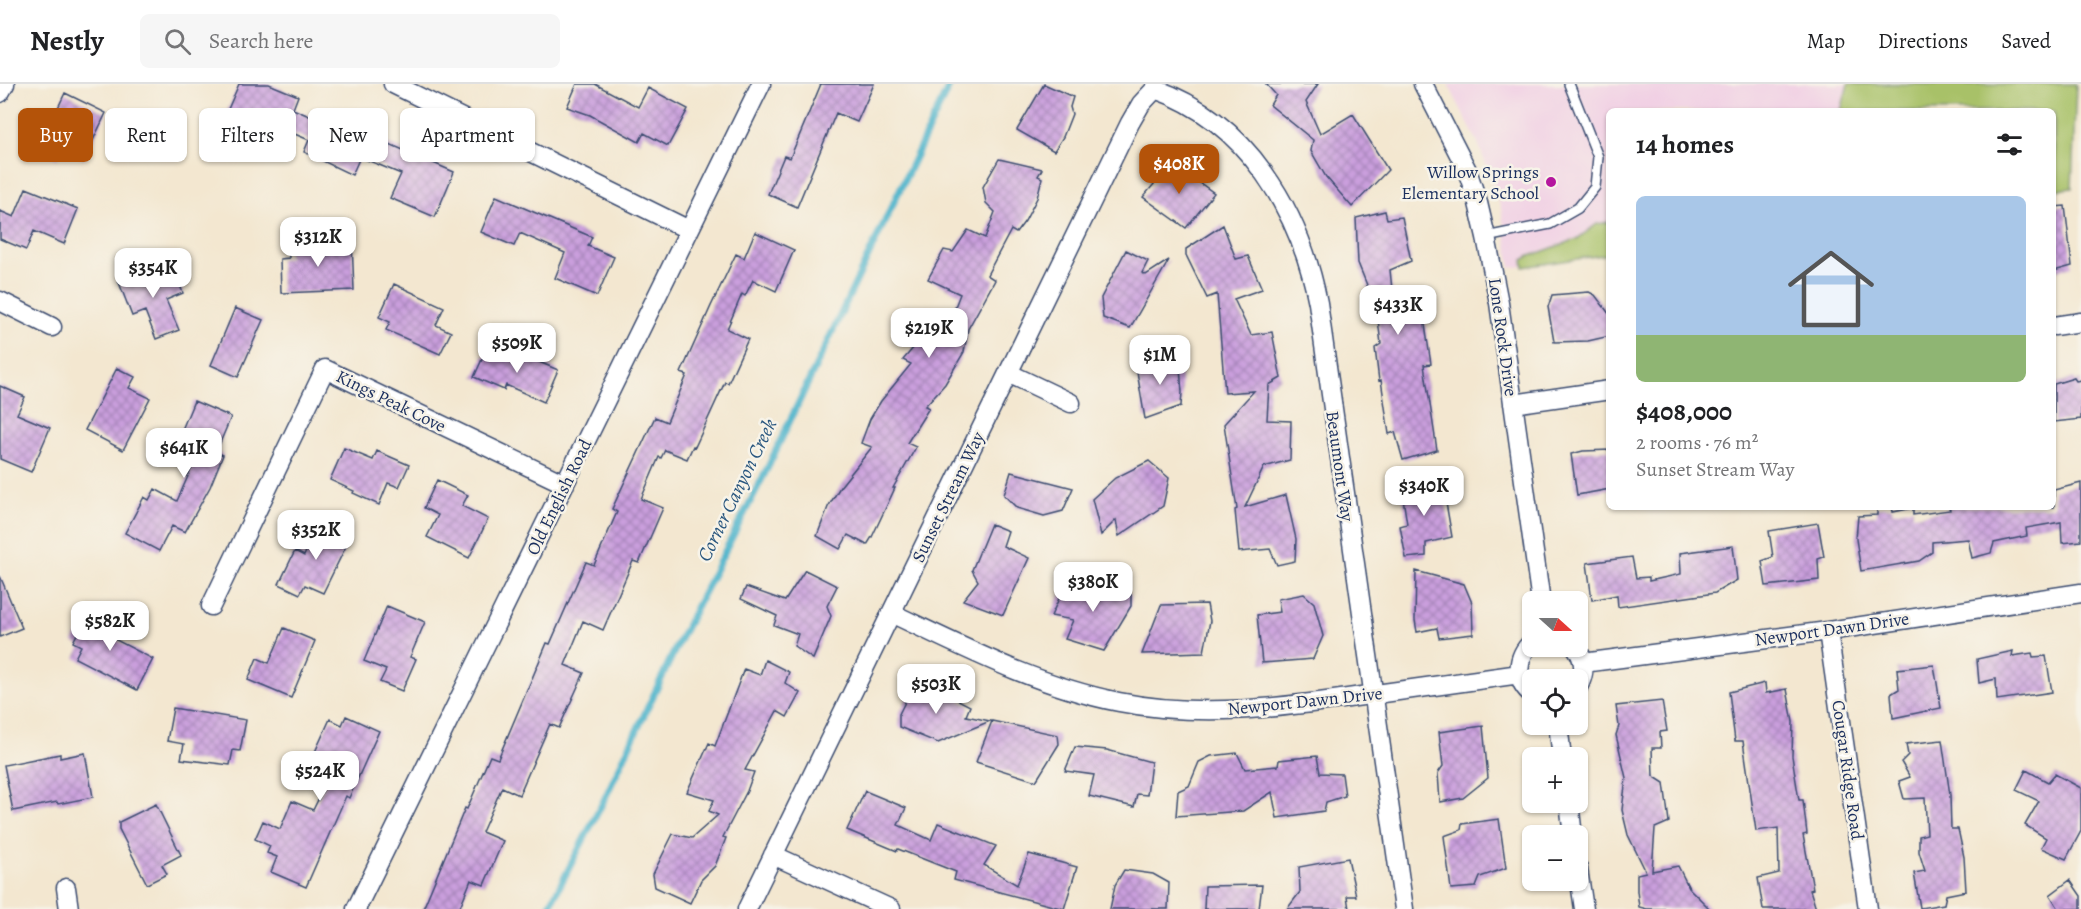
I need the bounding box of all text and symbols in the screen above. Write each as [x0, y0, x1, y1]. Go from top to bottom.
search box [140, 14, 560, 68]
text: Nestly [30, 22, 104, 60]
icon: search [161, 25, 194, 58]
text: Search here [209, 26, 313, 56]
text: Map [1807, 27, 1845, 55]
text: Directions [1878, 27, 1968, 55]
text: Saved [2001, 27, 2051, 55]
chip: Buy [18, 108, 93, 162]
chip: Rent [105, 108, 187, 162]
chip: Filters [199, 108, 296, 162]
chip: New [308, 108, 388, 162]
chip: Apartment [400, 108, 535, 162]
text: 14 homes [1636, 127, 1734, 162]
icon: filters [1993, 128, 2026, 161]
pin: $408K [1137, 144, 1221, 195]
text: $408K [1153, 150, 1205, 177]
place label: Willow Springs Elementary School [1401, 160, 1540, 205]
marker: Willow Springs Elementary School [1544, 175, 1558, 189]
pin: $312K [276, 217, 360, 268]
text: $312K [294, 223, 342, 250]
icon: home [1777, 235, 1885, 343]
pin: $354K [111, 248, 195, 299]
text: $354K [129, 254, 178, 281]
street label: Lone Rock Drive [1483, 276, 1523, 398]
pin: $433K [1356, 285, 1440, 336]
text: $433K [1373, 291, 1423, 318]
pin: $219K [887, 308, 971, 359]
text: $219K [905, 314, 953, 341]
pin: $509K [475, 323, 559, 374]
text: $509K [492, 329, 542, 356]
pin: $1M [1131, 335, 1189, 386]
text: $1M [1143, 341, 1177, 368]
street label: Kings Peak Cove [332, 364, 450, 438]
text: $408,000 [1636, 394, 1732, 429]
street label: Beaumont Way [1320, 409, 1360, 524]
water label: Corner Canyon Creek [691, 414, 783, 566]
street label: Sunset Stream Way [906, 427, 990, 566]
pin: $641K [142, 428, 226, 479]
text: 2 rooms · 76 m² [1636, 429, 1758, 456]
text: $641K [160, 434, 208, 461]
street label: Old English Road [521, 435, 598, 559]
text: Sunset Stream Way [1636, 456, 1794, 483]
pin: $340K [1382, 466, 1466, 517]
text: $340K [1399, 472, 1449, 499]
pin: $352K [274, 510, 358, 561]
text: $352K [291, 516, 341, 543]
pin: $380K [1051, 562, 1135, 613]
text: $380K [1068, 568, 1118, 595]
north arrow [1522, 591, 1588, 657]
map controls [1522, 591, 1588, 891]
pin: $582K [68, 601, 152, 652]
street label: Newport Dawn Drive [1753, 606, 1911, 652]
text: $582K [85, 607, 135, 634]
pin: $503K [894, 664, 978, 715]
button: locate [1522, 669, 1588, 735]
text: $503K [911, 670, 961, 697]
street label: Newport Dawn Drive [1226, 681, 1384, 721]
street label: Cougar Ridge Road [1826, 699, 1870, 842]
button: + [1522, 747, 1588, 813]
pin: $524K [278, 751, 362, 802]
text: $524K [295, 757, 345, 784]
button: − [1522, 825, 1588, 891]

